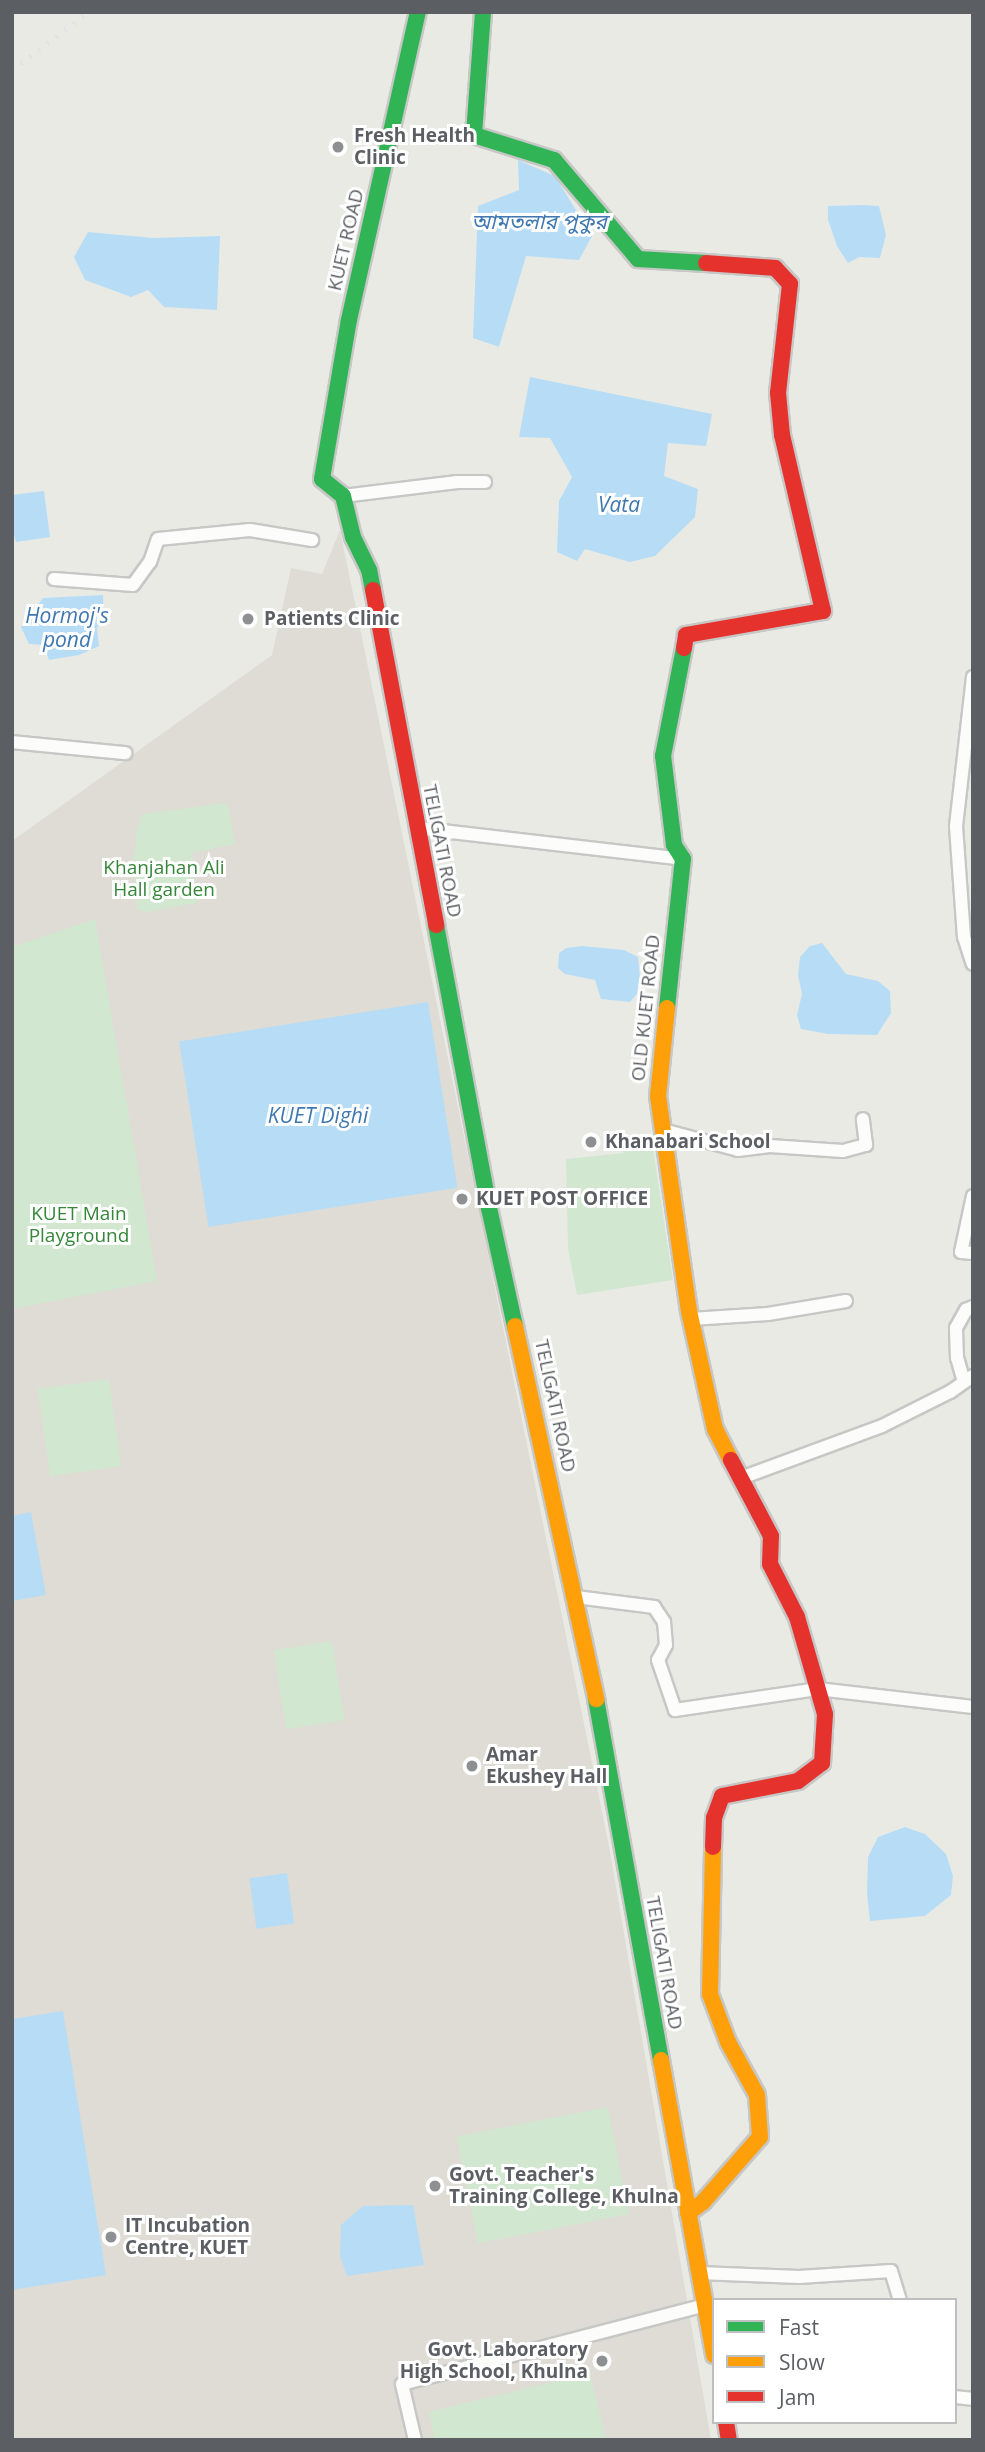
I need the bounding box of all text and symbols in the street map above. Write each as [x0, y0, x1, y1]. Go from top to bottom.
place label: Fresh Health Clinic [354, 125, 475, 169]
marker: Fresh Health Clinic [328, 137, 348, 157]
street label: KUET ROAD [323, 187, 369, 293]
water label: আমতলার পুকুর [471, 208, 607, 234]
water label: Vata [598, 491, 640, 517]
water label: Hormoj's pond [25, 602, 109, 652]
place label: Patients Clinic [264, 608, 400, 630]
marker: Patients Clinic [238, 609, 258, 629]
street label: TELIGATI ROAD [418, 783, 466, 919]
park label: Khanjahan Ali Hall garden [103, 857, 225, 901]
street label: OLD KUET ROAD [627, 934, 665, 1082]
water label: KUET Dighi [268, 1102, 368, 1128]
place label: Khanabari School [605, 1131, 770, 1153]
marker: Khanabari School [583, 1134, 599, 1150]
place label: KUET POST OFFICE [476, 1188, 648, 1210]
marker: KUET POST OFFICE [454, 1191, 470, 1207]
park label: KUET Main Playground [29, 1203, 129, 1247]
street label: TELIGATI ROAD [530, 1338, 580, 1474]
place label: Amar Ekushey Hall [486, 1744, 607, 1788]
marker: Amar Ekushey Hall [464, 1758, 480, 1774]
street label: TELIGATI ROAD [641, 1895, 687, 2031]
place label: Govt. Teacher's Training College, Khulna [449, 2164, 679, 2208]
marker: Govt. Teacher's Training College, Khulna [427, 2178, 443, 2194]
place label: IT Incubation Centre, KUET [125, 2215, 250, 2259]
marker: IT Incubation Centre, KUET [103, 2229, 119, 2245]
legend [712, 2298, 957, 2424]
text: Fast [779, 2313, 819, 2341]
place label: Govt. Laboratory High School, Khulna [400, 2339, 588, 2383]
text: Slow [779, 2348, 825, 2376]
marker: Govt. Laboratory High School, Khulna [594, 2353, 610, 2369]
text: Jam [779, 2383, 816, 2411]

